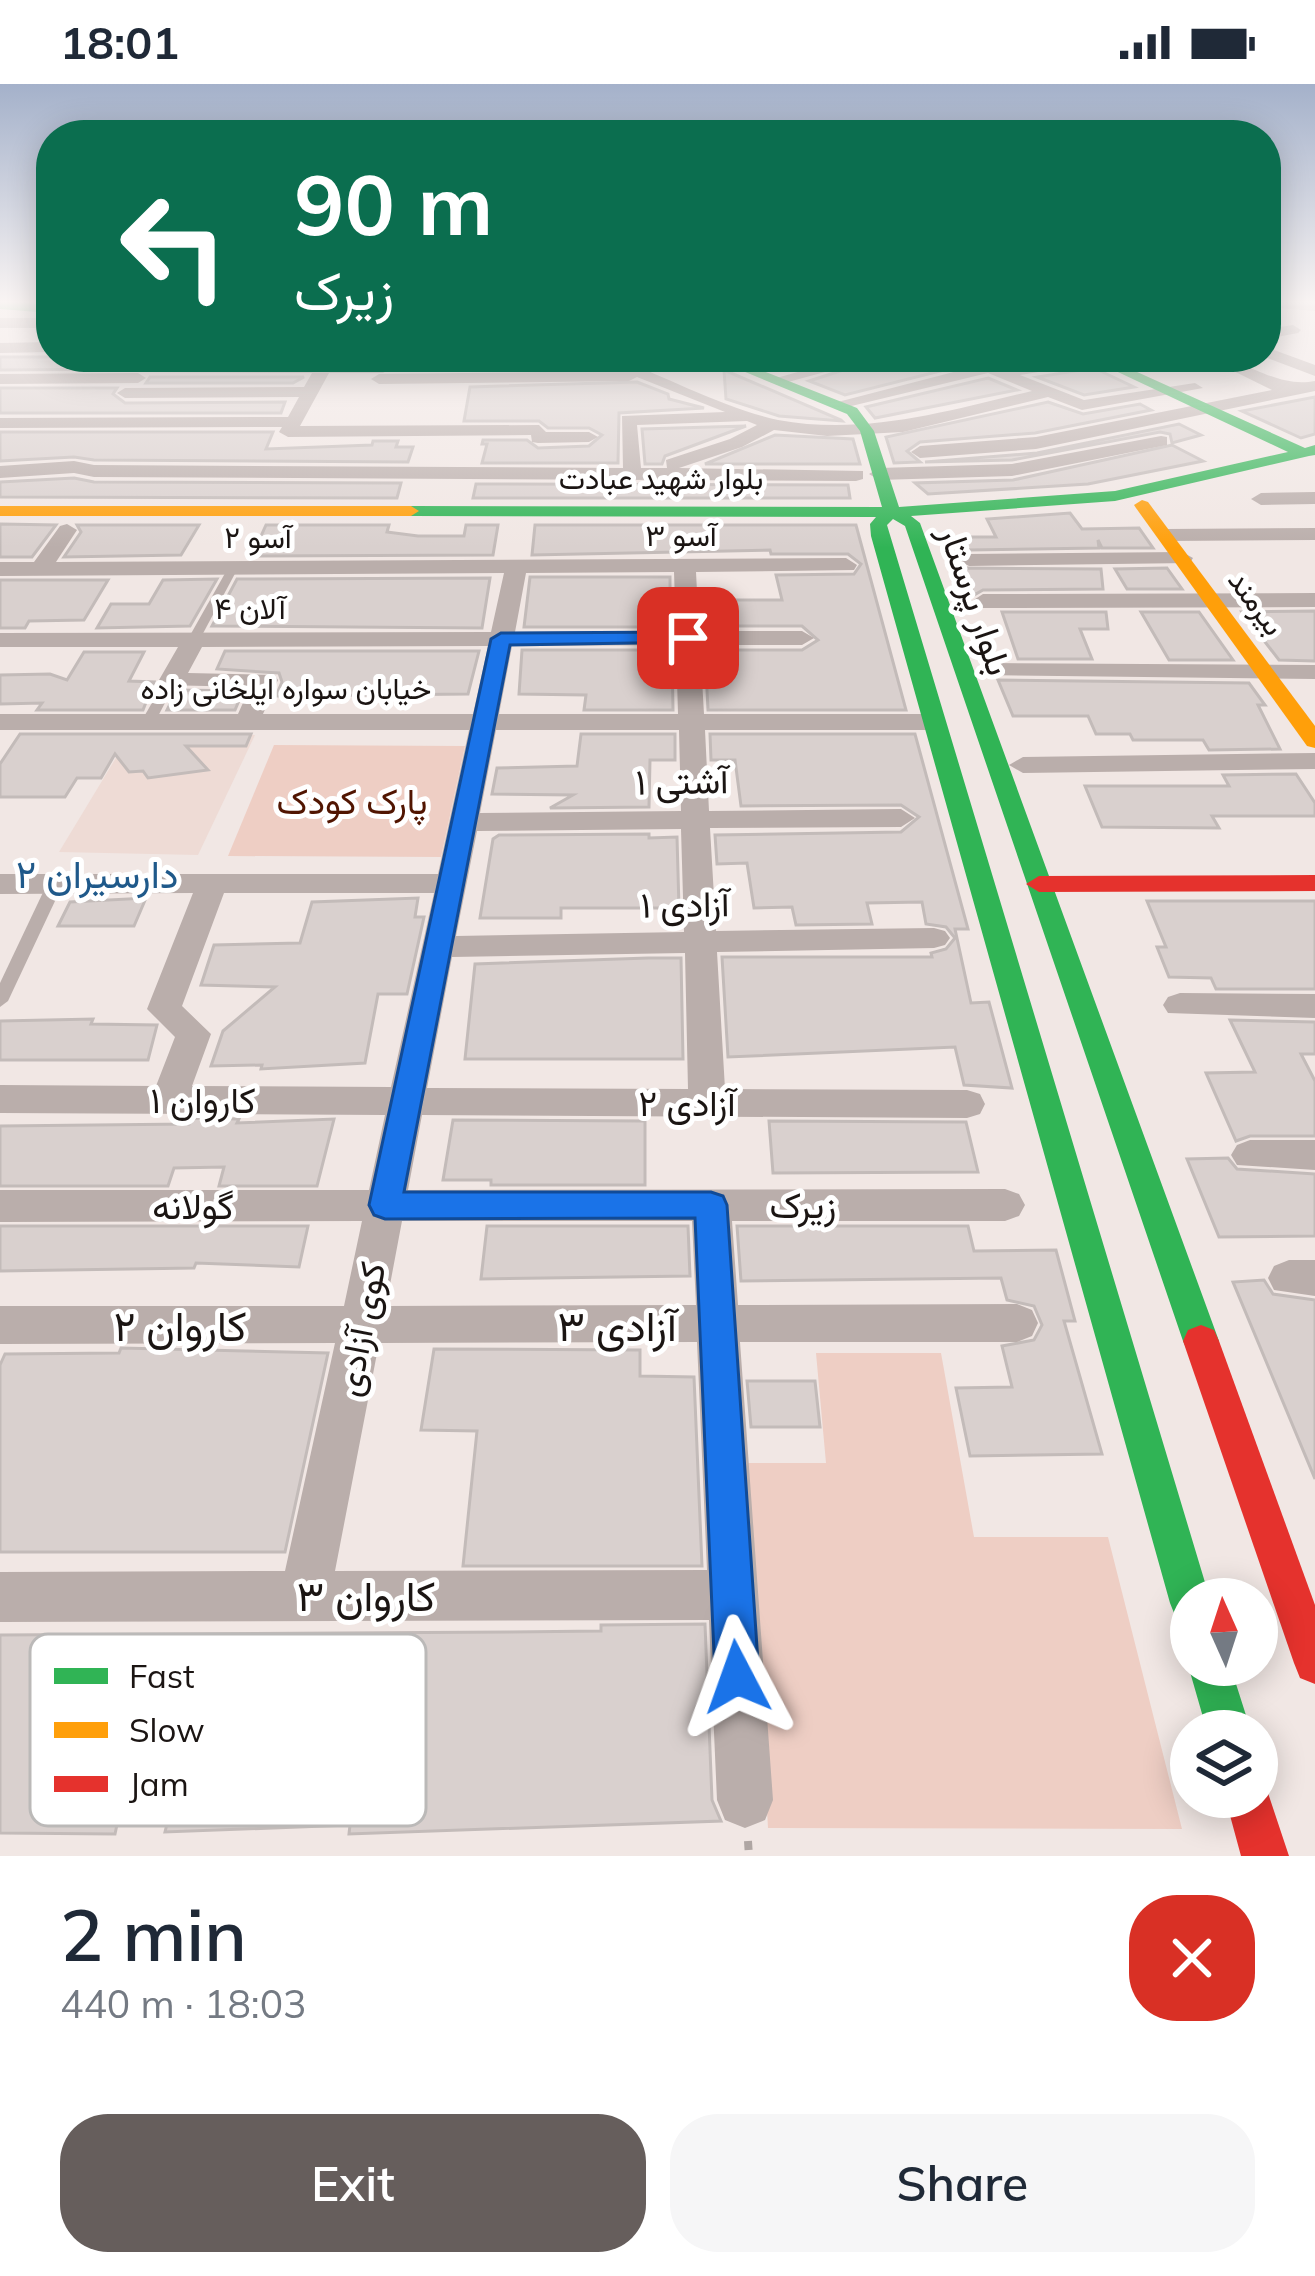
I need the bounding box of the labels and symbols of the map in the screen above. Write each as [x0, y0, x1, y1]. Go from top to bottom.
street label: بلوار شهید عبادت [559, 459, 763, 497]
street label: آسو ۳ [645, 516, 719, 554]
street label: آسو ۲ [224, 518, 294, 556]
street label: بلوار پرستار [927, 518, 1023, 682]
street label: بیرمند [1220, 562, 1293, 643]
pin [637, 587, 739, 689]
street label: آلان ۴ [214, 589, 288, 627]
street label: خیابان سواره ایلخانی زاده [141, 669, 431, 707]
street label: آشتی ۱ [635, 757, 731, 804]
park label: پارک کودک [277, 778, 427, 826]
district label: دارسیران ۲ [16, 849, 178, 899]
street label: آزادی ۱ [640, 880, 733, 928]
street label: کاروان ۱ [150, 1077, 256, 1123]
street label: آزادی ۲ [638, 1080, 738, 1126]
street label: زیرک [770, 1182, 836, 1228]
street label: گولانه [152, 1183, 234, 1229]
street label: کوی آزادی [324, 1258, 396, 1400]
street label: کاروان ۲ [113, 1299, 247, 1353]
street label: آزادی ۳ [557, 1299, 680, 1353]
street label: کاروان ۳ [297, 1569, 435, 1623]
north arrow [1170, 1578, 1278, 1686]
position arrow [674, 1614, 800, 1740]
legend [30, 1634, 426, 1826]
text: Fast [129, 1655, 194, 1696]
text: Slow [129, 1709, 205, 1750]
text: Jam [129, 1763, 189, 1804]

